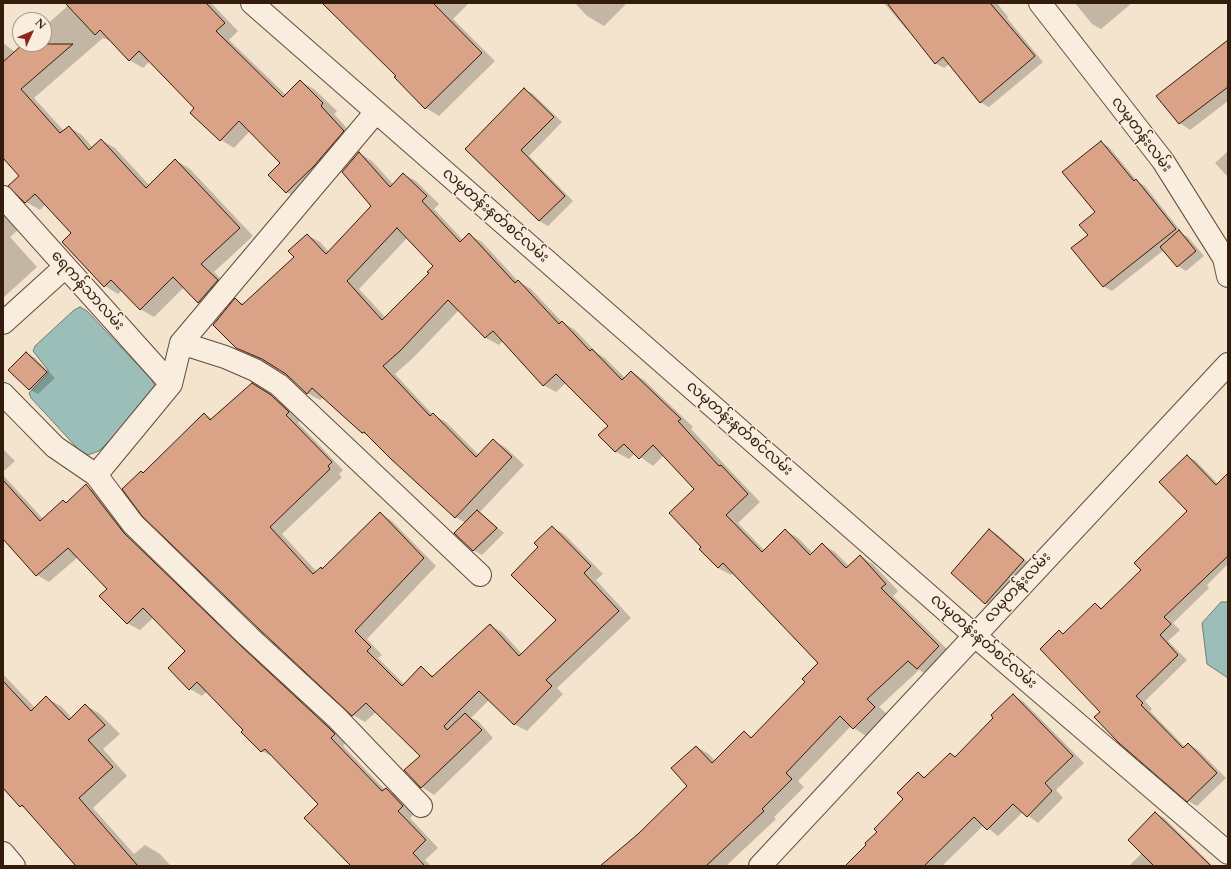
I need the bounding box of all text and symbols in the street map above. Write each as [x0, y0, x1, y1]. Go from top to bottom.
north arrow [12, 12, 52, 52]
text: N [32, 15, 49, 33]
street label: လမုတန်းလမ်း [1107, 94, 1175, 176]
street label: လမုတန်းနတ်စင်လမ်း [438, 165, 552, 267]
street label: ရေကန်သာလမ်း [47, 247, 127, 335]
street label: လမုတန်းနတ်စင်လမ်း [682, 378, 796, 480]
street label: လမုတန်းလမ်း [981, 549, 1055, 627]
street label: လမုတန်းနတ်စင်လမ်း [926, 591, 1040, 693]

